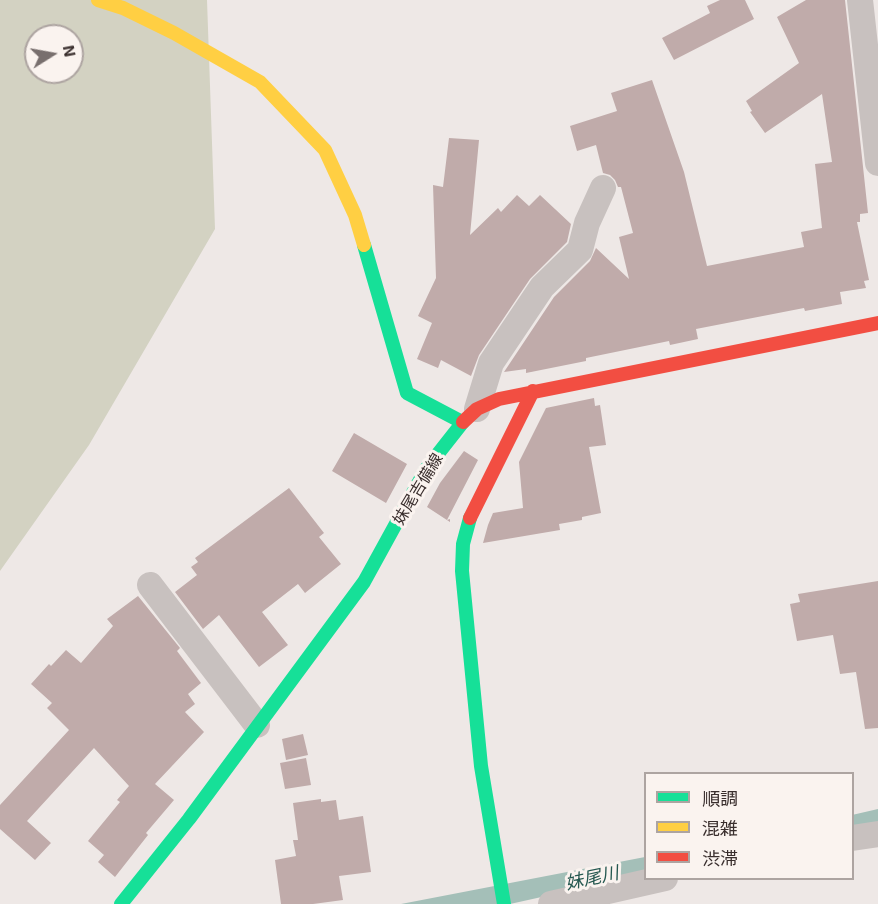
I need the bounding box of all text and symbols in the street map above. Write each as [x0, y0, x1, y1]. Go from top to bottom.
north arrow [24, 24, 84, 84]
text: N [60, 43, 81, 58]
street label: 妹尾吉備線 [389, 450, 447, 528]
legend [644, 772, 854, 880]
text: 順調 [702, 787, 738, 809]
text: 混雑 [702, 817, 738, 839]
text: 渋滞 [702, 847, 738, 869]
water label: 妹尾川 [563, 862, 621, 894]

